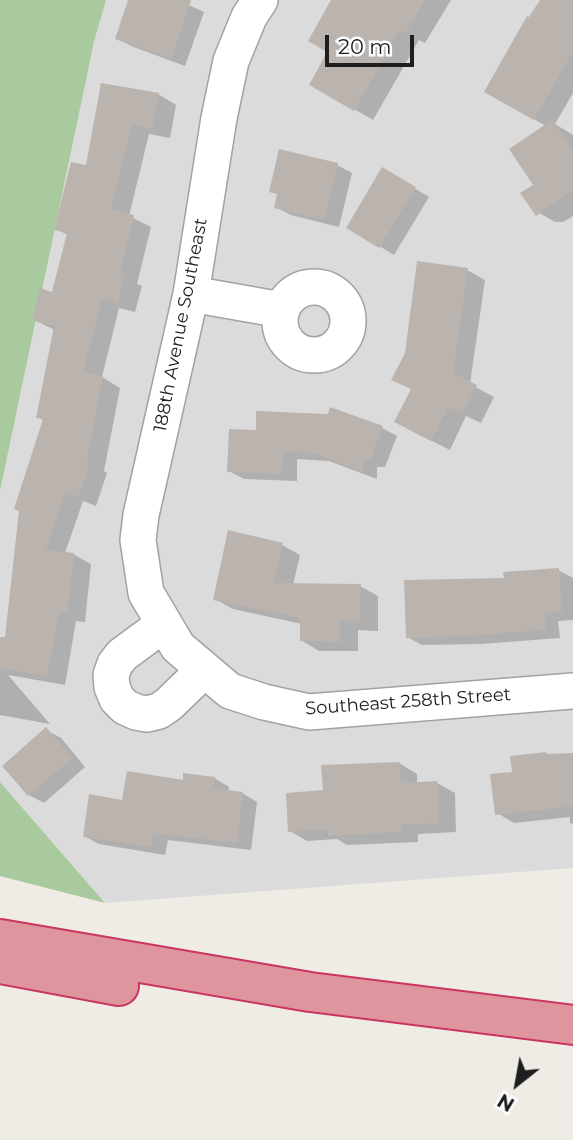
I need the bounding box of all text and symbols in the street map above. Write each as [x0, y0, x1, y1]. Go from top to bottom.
scale bar [328, 21, 417, 65]
text: 20 m [338, 34, 392, 59]
street label: 188th Avenue Southeast [150, 216, 212, 434]
street label: Southeast 258th Street [304, 684, 512, 720]
north arrow [482, 1049, 552, 1119]
text: N [493, 1089, 518, 1116]

